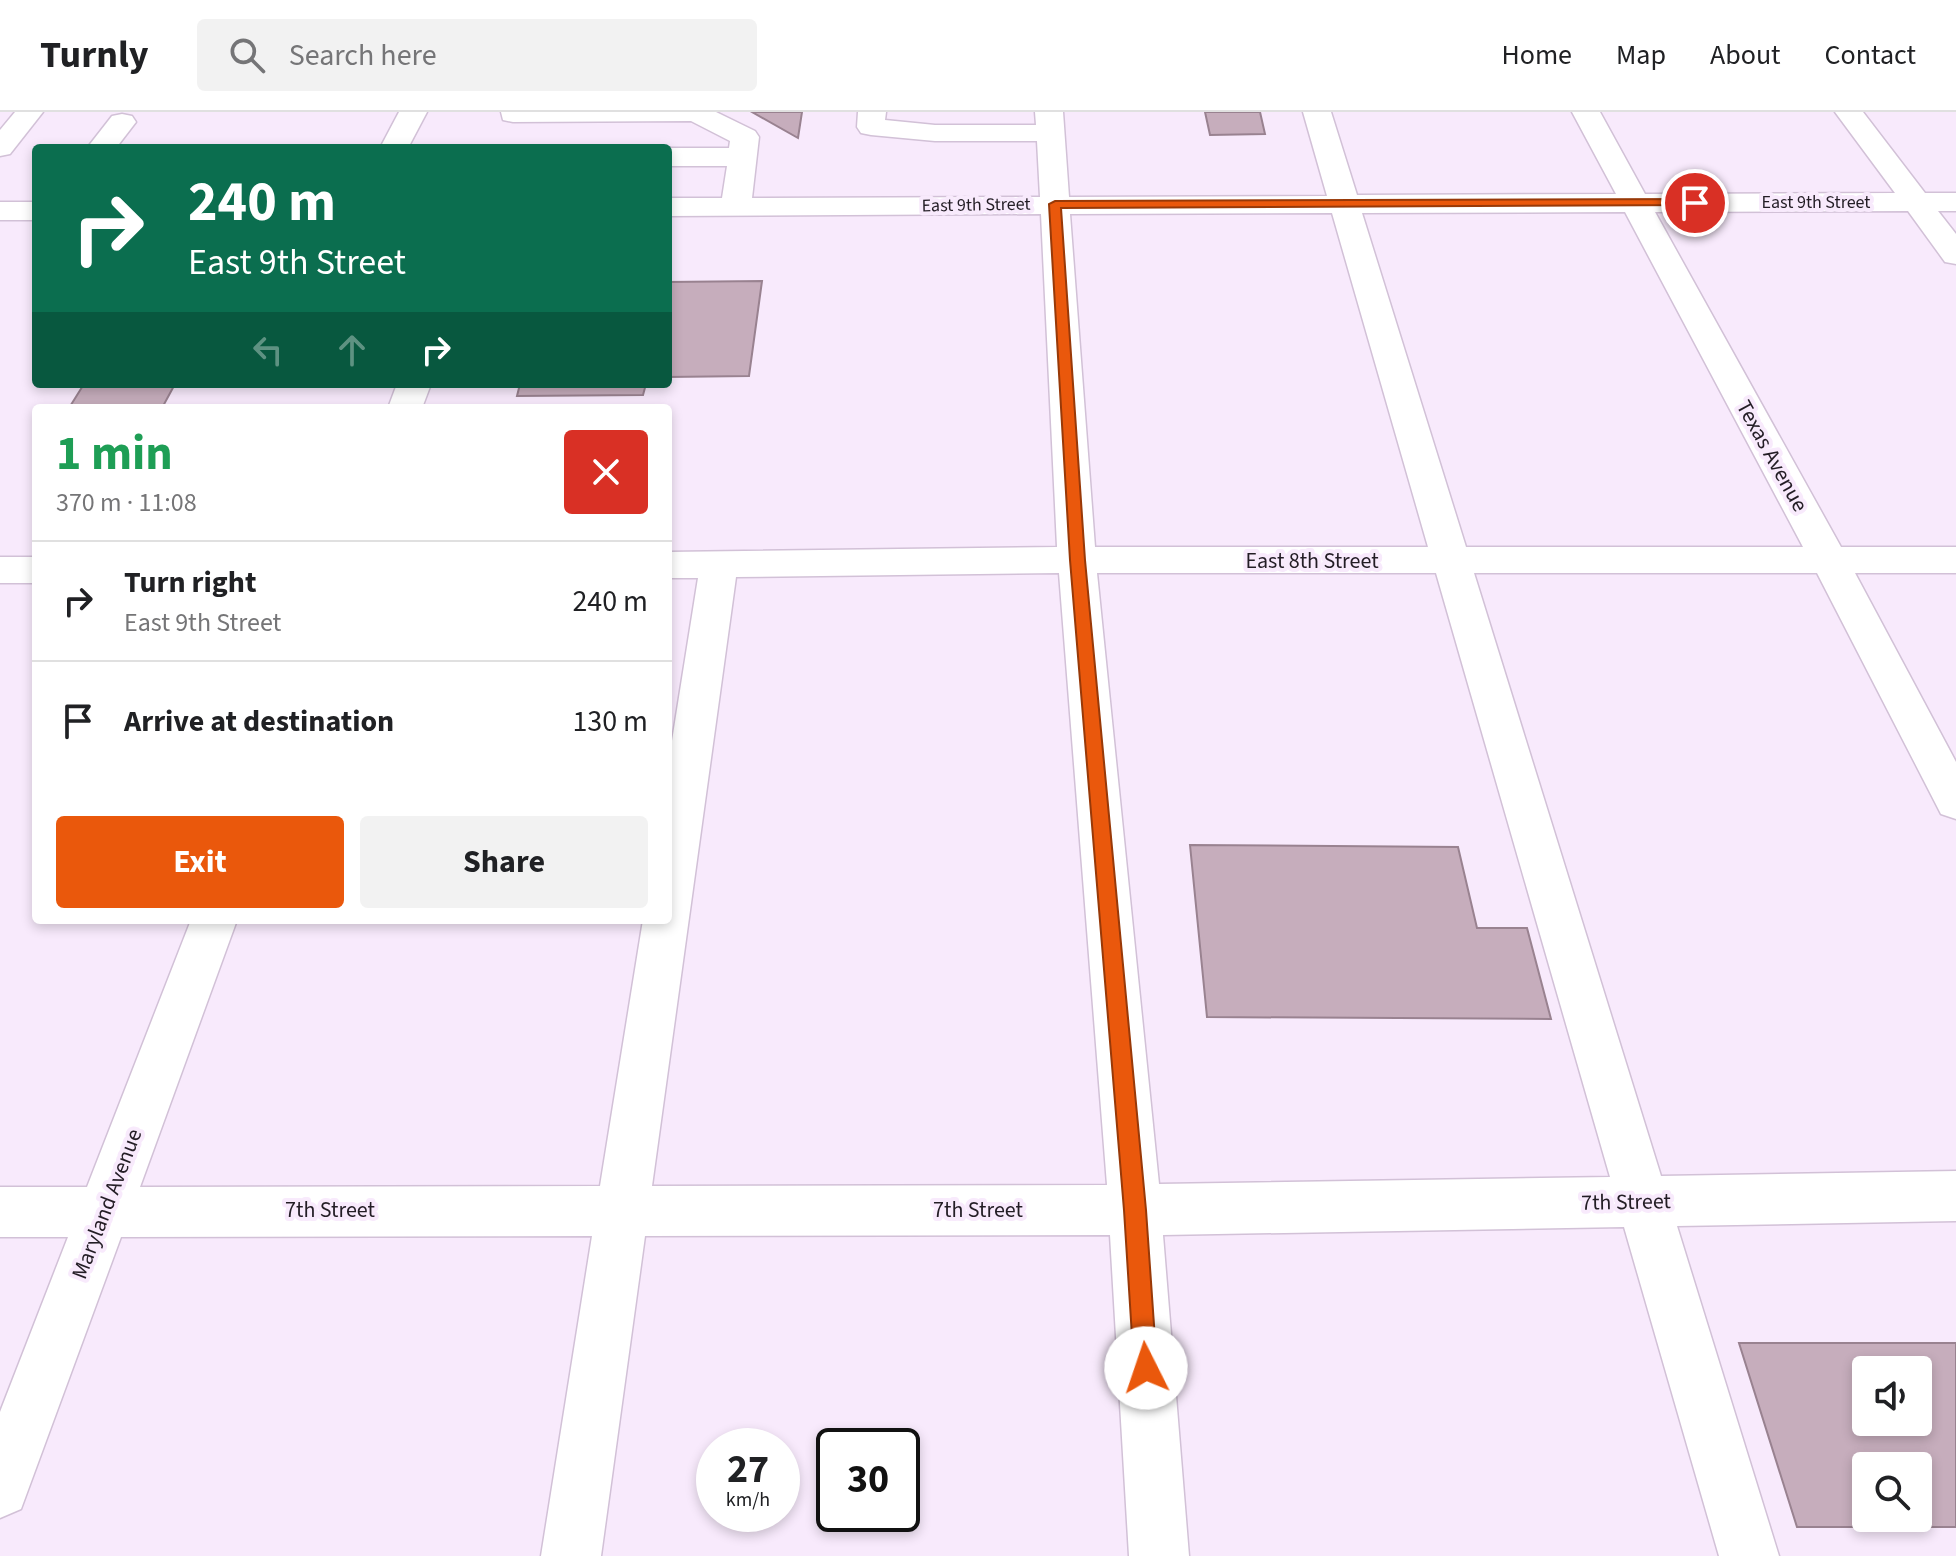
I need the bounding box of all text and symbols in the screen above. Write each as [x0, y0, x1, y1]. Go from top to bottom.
search box [197, 19, 757, 91]
text: Turnly [40, 28, 149, 82]
icon: search [225, 33, 269, 77]
text: Search here [289, 34, 437, 77]
text: Home [1501, 35, 1572, 75]
text: Map [1616, 35, 1666, 75]
text: About [1710, 35, 1781, 75]
text: Contact [1825, 35, 1916, 75]
text: 240 m [188, 163, 336, 242]
pin [1661, 169, 1729, 237]
icon: right [56, 176, 160, 280]
icon: arrive [1673, 181, 1717, 225]
street label: East 9th Street [1762, 190, 1870, 215]
street label: East 9th Street [921, 192, 1031, 218]
text: East 9th Street [188, 237, 406, 288]
icon: left [246, 328, 290, 372]
icon: ahead [330, 328, 374, 372]
icon: right [414, 328, 458, 372]
street label: Texas Avenue [1728, 394, 1816, 518]
text: 1 min [56, 420, 173, 488]
button: close [564, 430, 648, 514]
text: 370 m · 11:08 [56, 484, 197, 521]
street label: East 8th Street [1245, 545, 1379, 577]
text: Turn right [124, 561, 256, 604]
icon: right [56, 579, 100, 623]
text: 240 m [572, 580, 648, 623]
text: East 9th Street [124, 604, 281, 641]
icon: arrive [56, 699, 100, 743]
text: Arrive at destination [124, 700, 394, 743]
text: 130 m [572, 700, 648, 743]
button: Exit [56, 816, 344, 908]
button: Share [360, 816, 648, 908]
street label: Maryland Avenue [64, 1124, 150, 1284]
street label: 7th Street [1581, 1185, 1672, 1219]
street label: 7th Street [285, 1194, 375, 1226]
street label: 7th Street [933, 1194, 1023, 1226]
position arrow [1104, 1326, 1188, 1410]
map controls [1852, 1356, 1932, 1532]
button: sound [1852, 1356, 1932, 1436]
speed limit sign: 30 [816, 1428, 920, 1532]
text: 27 [727, 1441, 769, 1498]
button: search [1852, 1452, 1932, 1532]
text: km/h [726, 1486, 770, 1514]

